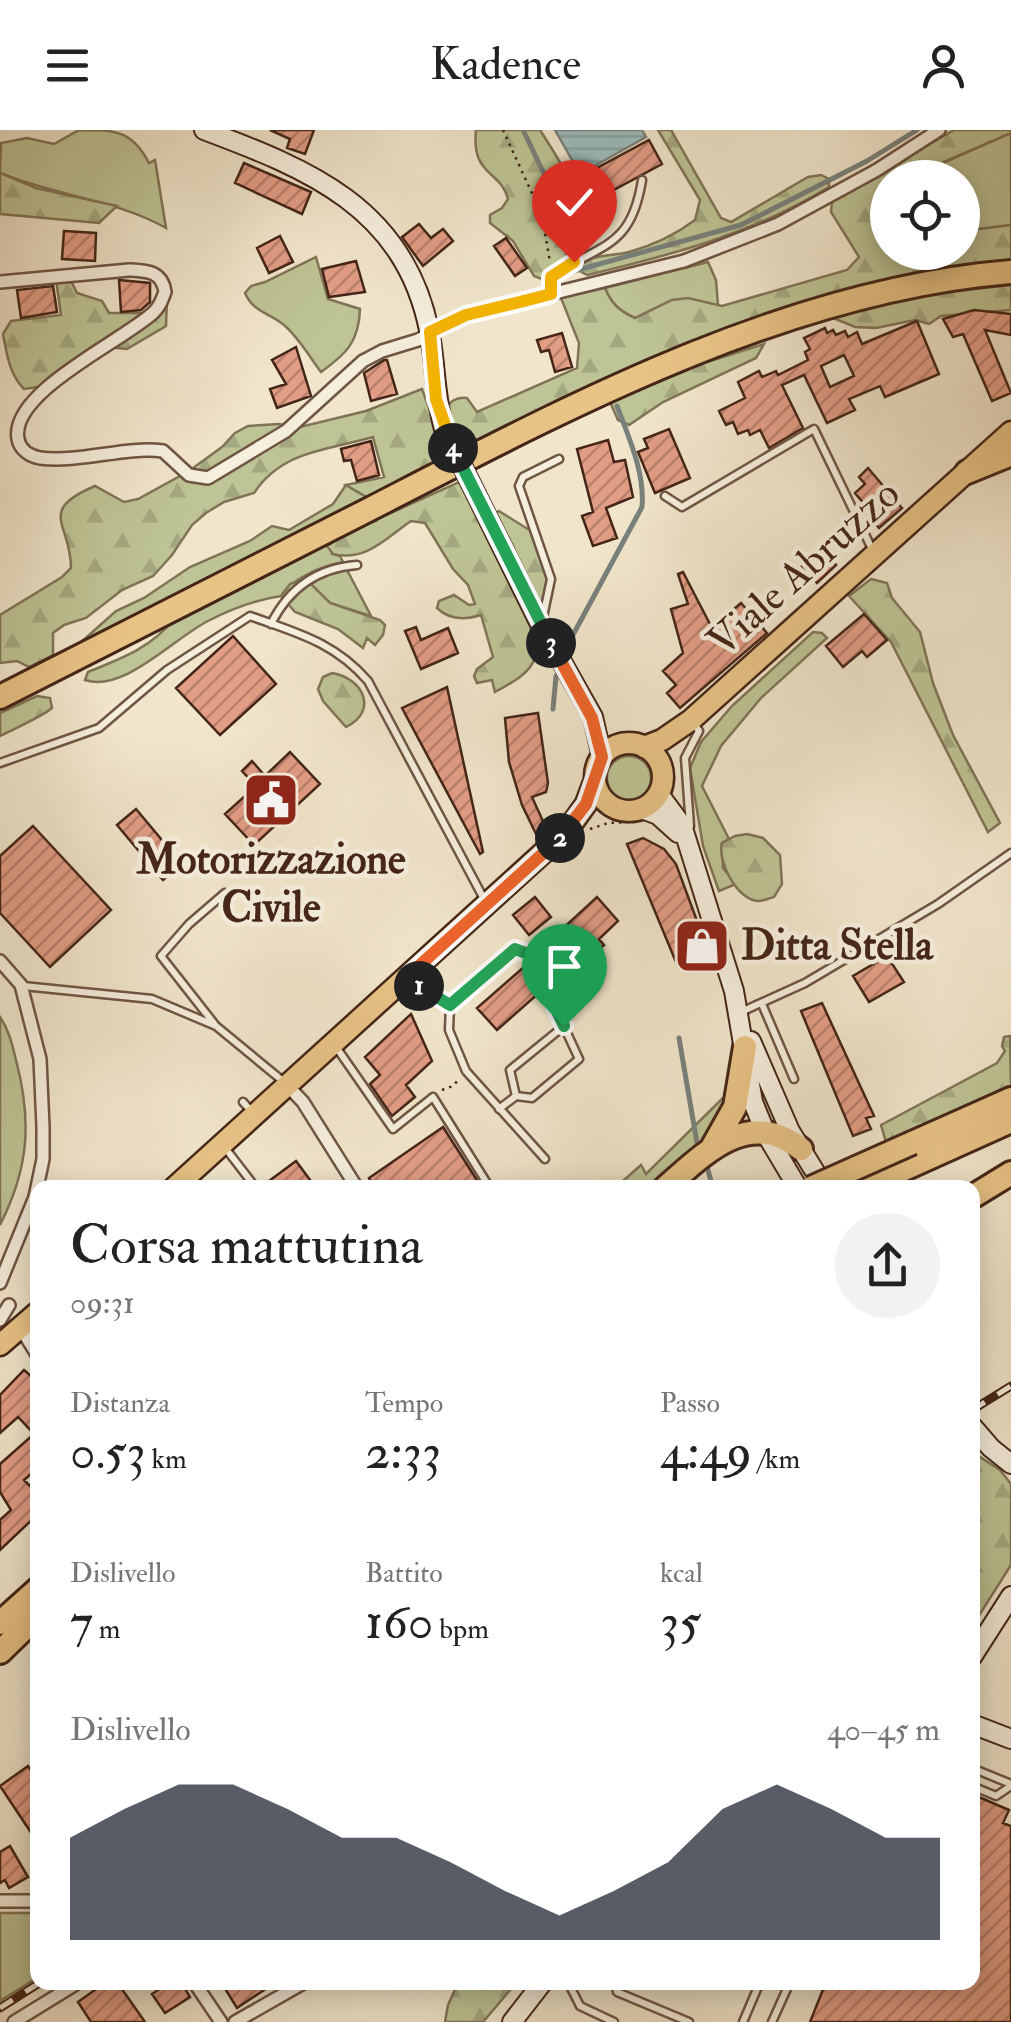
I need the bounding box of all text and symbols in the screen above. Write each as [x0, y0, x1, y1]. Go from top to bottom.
text: Kadence [430, 37, 581, 93]
icon: menu [40, 38, 95, 93]
icon: person [916, 38, 971, 93]
pin [532, 160, 617, 263]
map controls [870, 160, 980, 270]
button: locate [870, 160, 980, 270]
icon: check [547, 175, 602, 230]
pin: 4 [428, 423, 478, 473]
text: 4 [445, 430, 461, 465]
street label: Viale Abruzzo [697, 468, 911, 668]
pin: 3 [526, 618, 576, 668]
text: 3 [546, 625, 556, 660]
public building icon: Motorizzazione Civile [241, 770, 301, 830]
pin: 2 [535, 813, 585, 863]
text: 2 [553, 820, 567, 855]
place label: Motorizzazione Civile [135, 834, 406, 934]
shop icon: Ditta Stella [672, 916, 732, 976]
place label: Ditta Stella [741, 920, 935, 972]
pin [522, 924, 607, 1027]
icon: arrive [537, 939, 592, 994]
pin: 1 [394, 961, 444, 1011]
text: 1 [414, 968, 424, 1003]
text: Corsa mattutina [70, 1211, 423, 1280]
button: share [835, 1213, 940, 1318]
text: 09:31 [70, 1283, 134, 1323]
text: Distanza [70, 1386, 170, 1421]
text: Tempo [365, 1386, 443, 1421]
text: Passo [660, 1386, 720, 1421]
text: 0.53 [70, 1421, 146, 1484]
text: 2:33 [365, 1421, 441, 1484]
text: 4:49 [660, 1421, 752, 1484]
text: km [146, 1442, 187, 1477]
text: /km [752, 1442, 800, 1477]
text: Dislivello [70, 1556, 176, 1591]
text: Battito [365, 1556, 443, 1591]
text: kcal [660, 1556, 703, 1591]
text: 7 [70, 1591, 93, 1654]
text: 160 [365, 1591, 433, 1654]
text: 35 [660, 1591, 701, 1654]
text: m [93, 1612, 121, 1647]
text: bpm [433, 1612, 489, 1647]
text: Dislivello [70, 1710, 191, 1750]
text: 40–45 m [827, 1710, 940, 1750]

